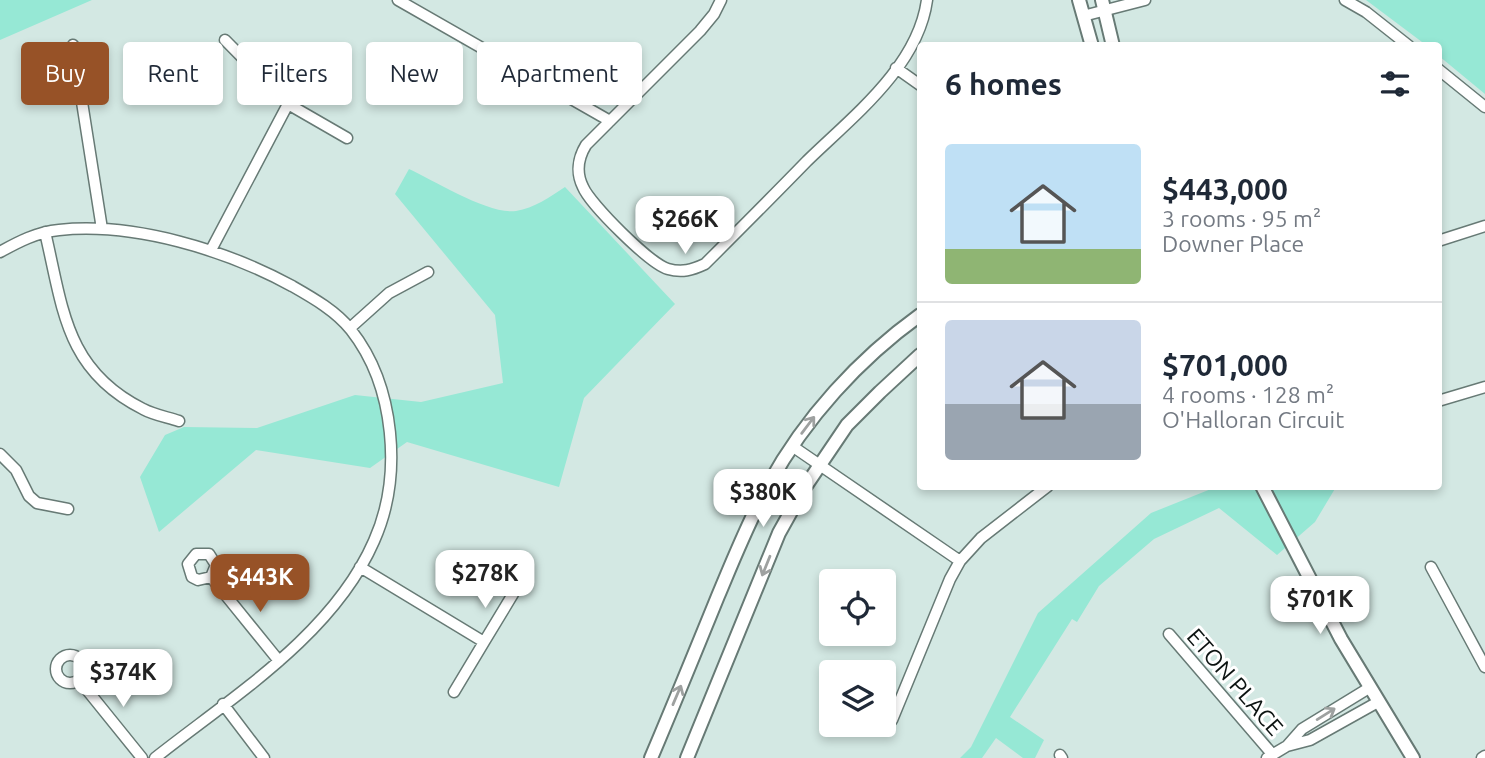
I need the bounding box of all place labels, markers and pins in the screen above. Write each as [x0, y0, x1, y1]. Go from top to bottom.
pin: $266K [636, 196, 734, 256]
pin: $380K [714, 470, 812, 529]
pin: $278K [436, 550, 534, 610]
pin: $443K [211, 554, 309, 614]
pin: $701K [1271, 576, 1369, 636]
pin: $374K [74, 650, 172, 709]

